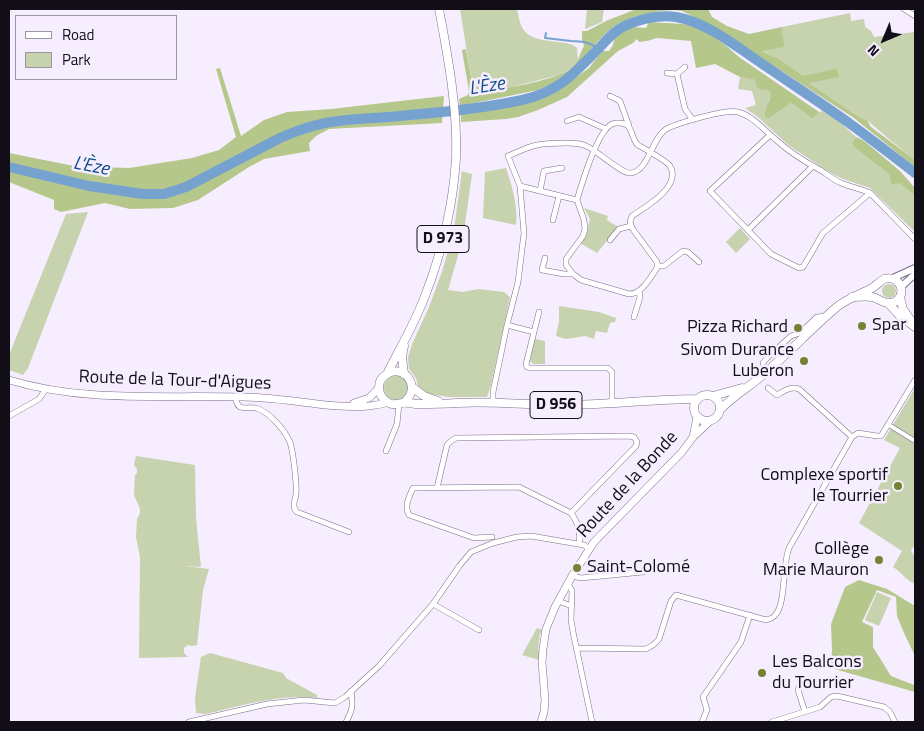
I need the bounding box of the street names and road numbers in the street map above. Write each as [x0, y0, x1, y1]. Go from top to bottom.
road number: D 973 [417, 225, 469, 252]
street label: Route de la Tour-d'Aigues [78, 367, 272, 395]
road number: D 956 [530, 392, 582, 418]
street label: Route de la Bonde [573, 427, 683, 543]

